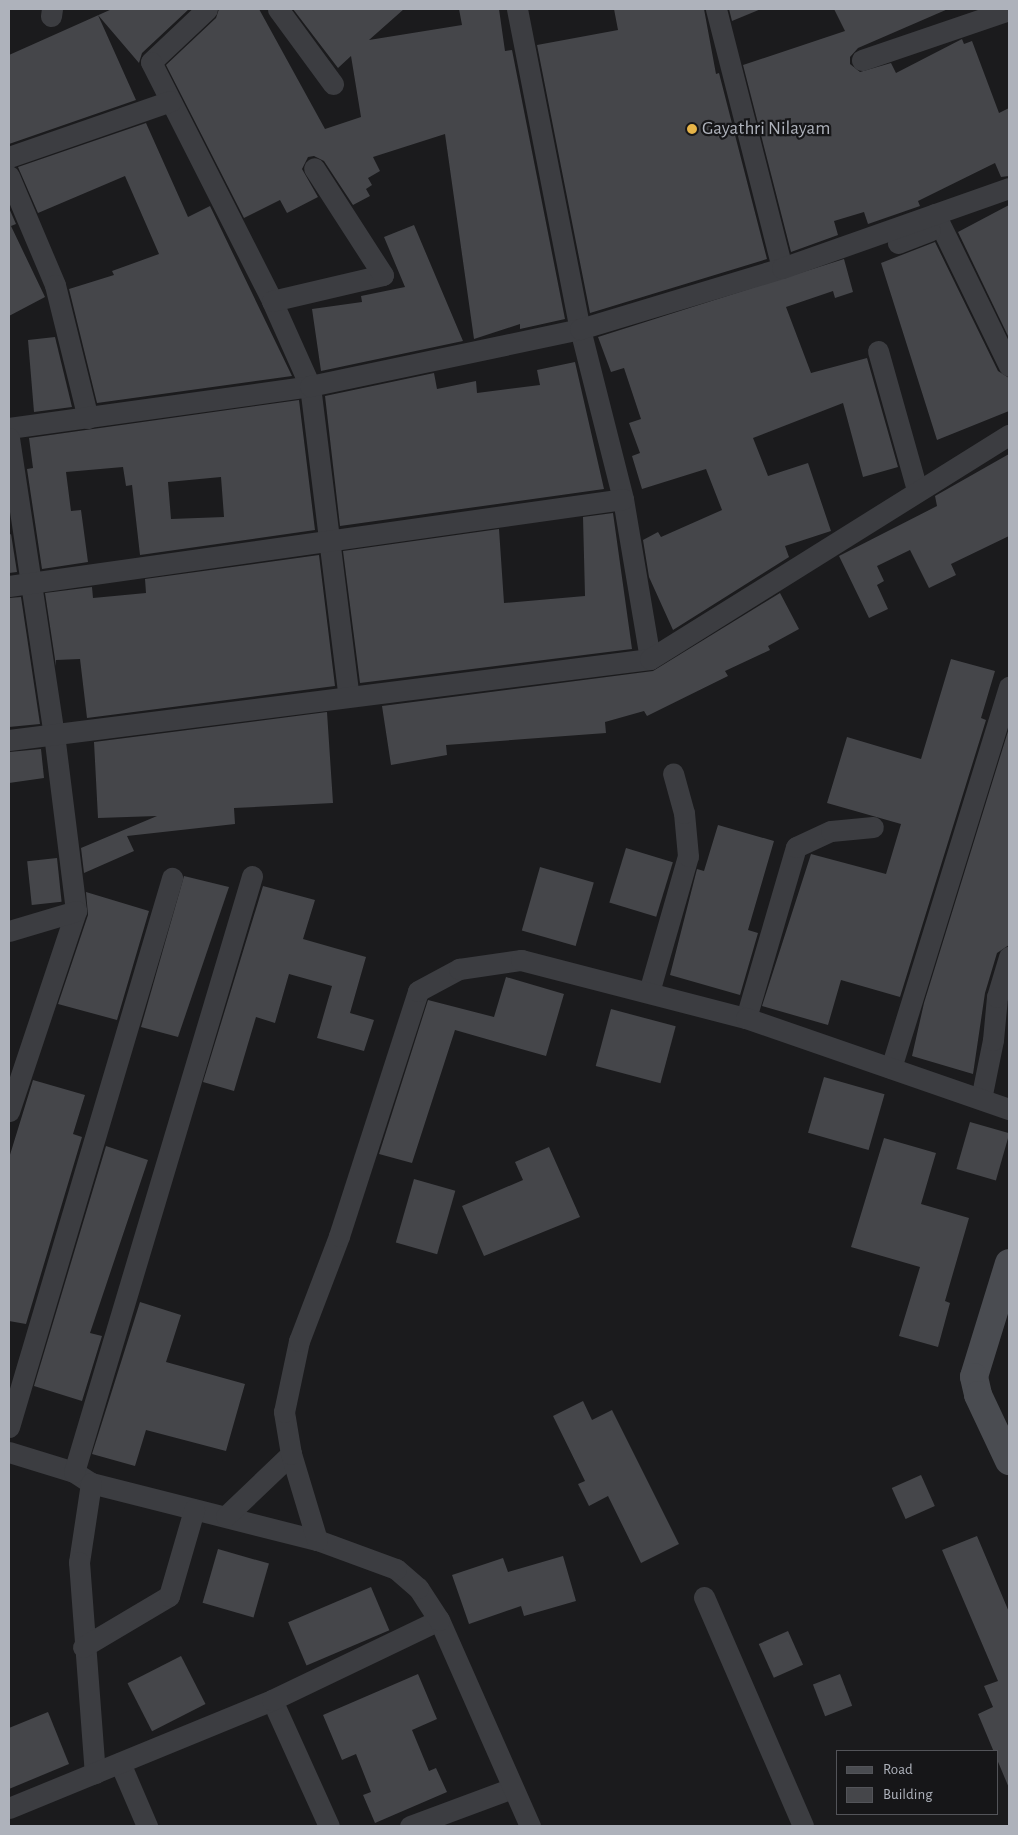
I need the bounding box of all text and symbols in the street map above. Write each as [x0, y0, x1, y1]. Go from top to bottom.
place label: Gayathri Nilayam [702, 118, 830, 140]
marker: Gayathri Nilayam [686, 123, 698, 135]
legend [836, 1750, 998, 1815]
text: Road [883, 1762, 913, 1777]
text: Building [883, 1787, 933, 1802]

